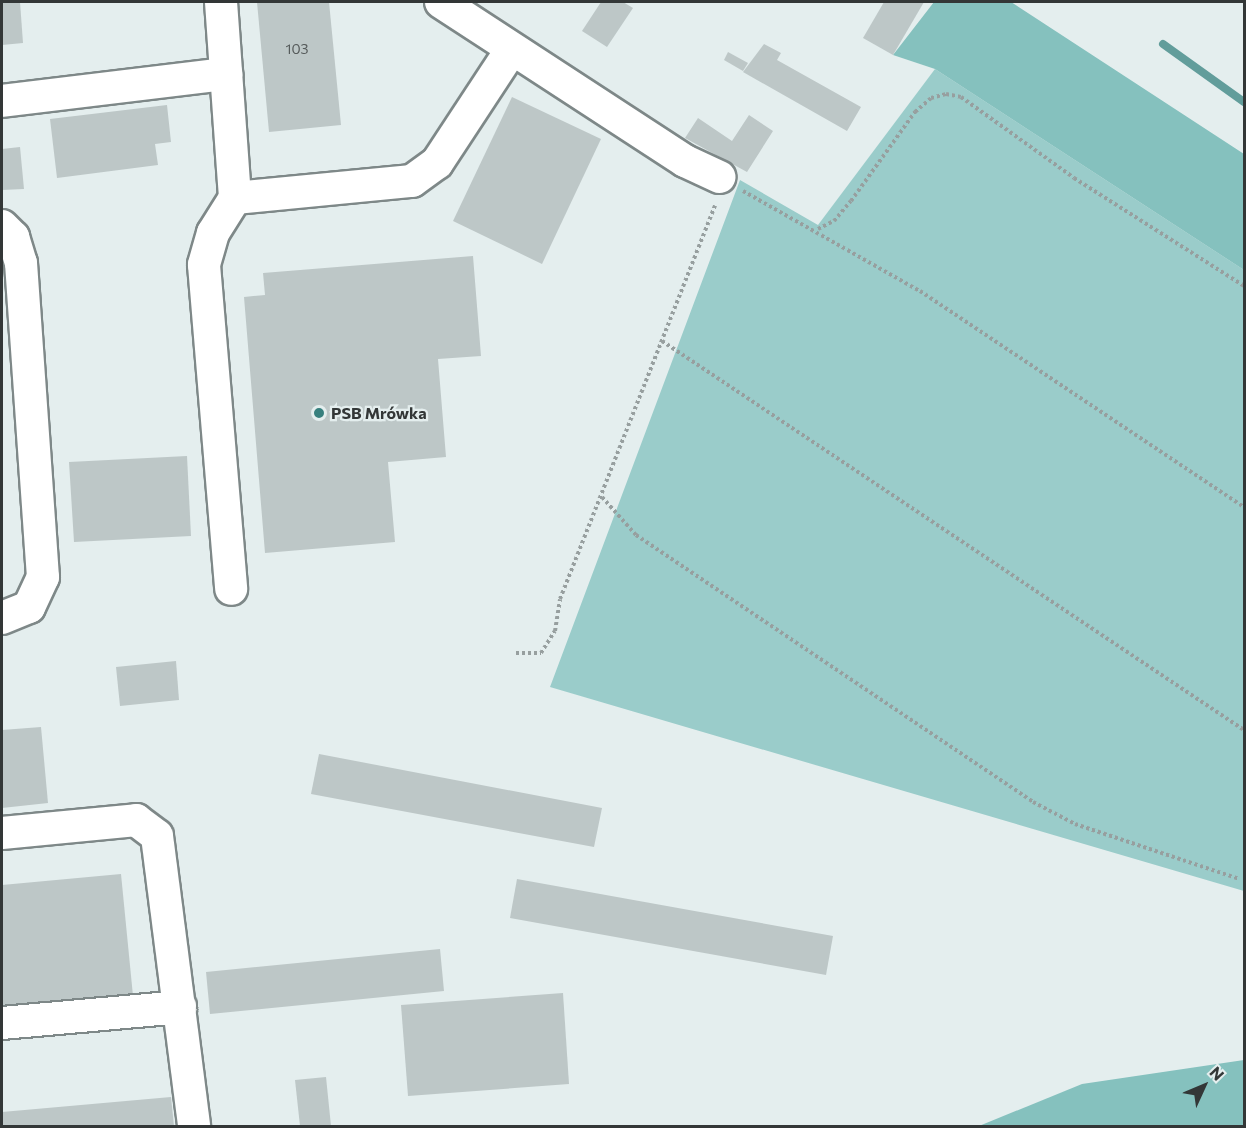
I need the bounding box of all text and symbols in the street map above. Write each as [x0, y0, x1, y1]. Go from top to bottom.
house number: 103 [285, 41, 309, 57]
place label: PSB Mrówka [331, 403, 427, 423]
marker: PSB Mrówka [312, 406, 326, 420]
north arrow [1174, 1056, 1234, 1116]
text: N [1206, 1062, 1228, 1084]

